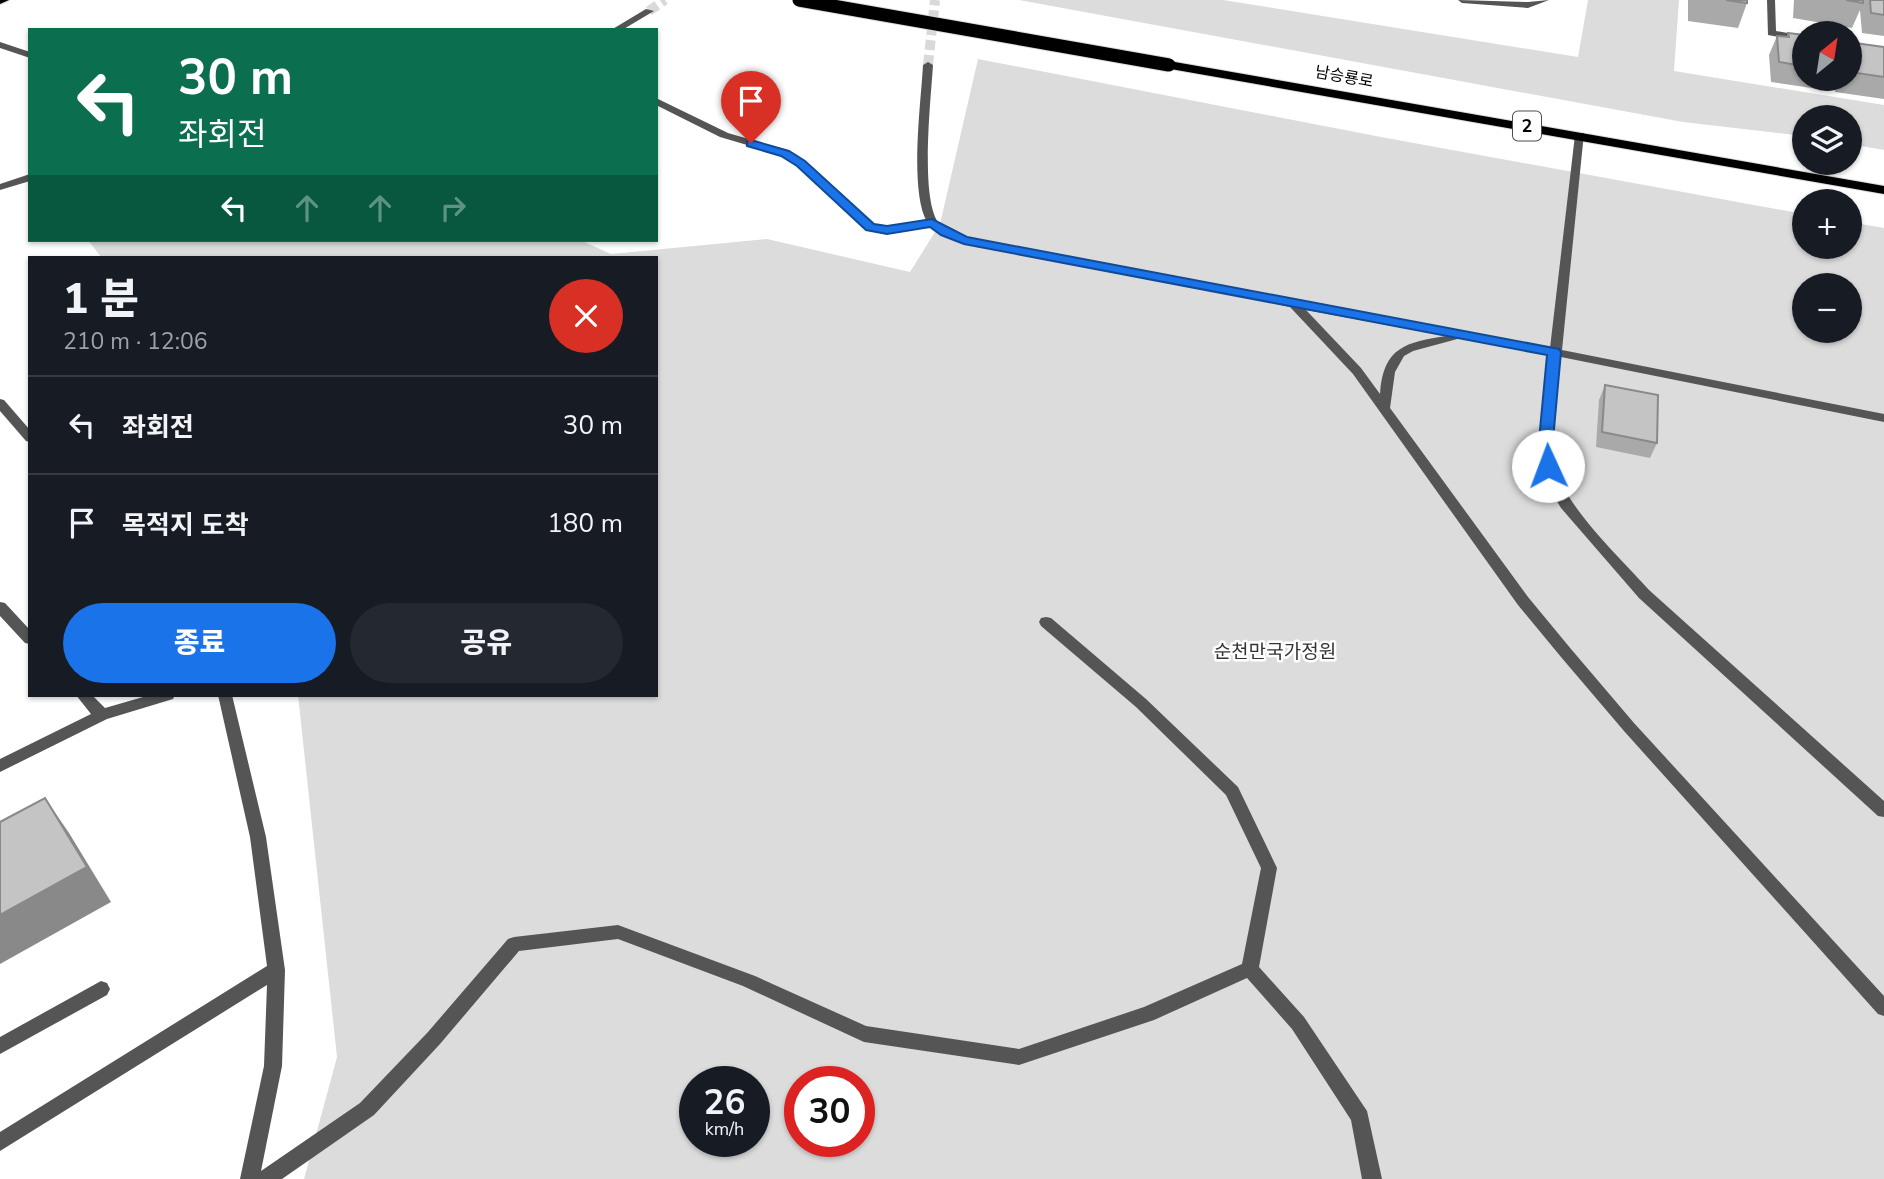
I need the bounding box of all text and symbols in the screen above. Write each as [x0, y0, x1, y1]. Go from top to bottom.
north arrow [1792, 21, 1862, 91]
map controls [1792, 21, 1862, 343]
text: 30 m [178, 44, 293, 111]
icon: left [63, 56, 154, 147]
street label: 남승룡로 [1313, 61, 1375, 93]
pin [721, 71, 781, 143]
icon: arrive [732, 82, 770, 120]
button: layers [1792, 105, 1862, 175]
road number: 2 [1513, 112, 1541, 140]
text: 좌회전 [178, 113, 266, 156]
icon: left [215, 189, 253, 227]
icon: ahead [288, 189, 326, 227]
icon: ahead [361, 189, 399, 227]
icon: right [434, 189, 472, 227]
button: + [1792, 189, 1862, 259]
text: 1 분 [63, 271, 139, 328]
button: − [1792, 273, 1862, 343]
button: close [549, 279, 623, 353]
text: 210 m · 12:06 [63, 326, 208, 357]
icon: left [63, 406, 101, 444]
text: 30 m [563, 408, 623, 443]
text: 좌회전 [122, 410, 194, 445]
position arrow [1511, 429, 1585, 503]
icon: arrive [63, 504, 101, 542]
text: 180 m [547, 506, 623, 541]
text: 목적지 도착 [122, 508, 249, 543]
button: 종료 [63, 603, 336, 683]
button: 공유 [350, 603, 623, 683]
park label: 순천만국가정원 [1214, 639, 1336, 665]
speed limit sign: 30 [784, 1066, 875, 1157]
text: 26 [703, 1079, 746, 1126]
text: km/h [705, 1117, 744, 1141]

